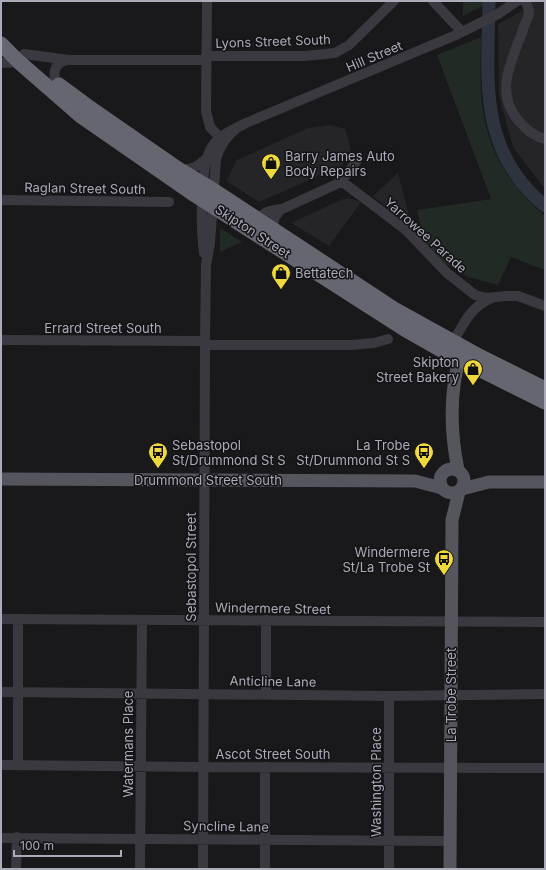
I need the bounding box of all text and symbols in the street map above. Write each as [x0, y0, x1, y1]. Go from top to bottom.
street label: Lyons Street South [215, 31, 331, 51]
street label: Hill Street [344, 37, 404, 75]
place label: Barry James Auto Body Repairs [285, 148, 395, 179]
shop icon: Barry James Auto Body Repairs [260, 152, 282, 180]
street label: Raglan Street South [24, 179, 146, 197]
street label: Yarrowee Parade [382, 194, 470, 276]
street label: Skipton Street [212, 201, 294, 261]
shop icon: Bettatech [270, 262, 292, 290]
place label: Bettatech [295, 265, 353, 281]
street label: Errard Street South [44, 320, 162, 336]
place label: Skipton Street Bakery [376, 354, 459, 385]
shop icon: Skipton Street Bakery [462, 358, 484, 386]
place label: Sebastopol St/Drummond St S [172, 437, 286, 468]
place label: La Trobe St/Drummond St S [296, 437, 410, 468]
bus stop icon: Sebastopol St/Drummond St S [147, 441, 169, 469]
bus stop icon: La Trobe St/Drummond St S [413, 441, 435, 469]
street label: Drummond Street South [134, 472, 282, 488]
street label: Sebastopol Street [183, 512, 199, 622]
place label: Windermere St/La Trobe St [342, 544, 430, 575]
bus stop icon: Windermere St/La Trobe St [433, 548, 455, 576]
street label: Windermere Street [215, 599, 331, 617]
street label: La Trobe Street [443, 648, 459, 742]
street label: Anticline Lane [230, 672, 316, 690]
street label: Watermans Place [120, 691, 136, 797]
street label: Washington Place [368, 727, 384, 837]
street label: Ascot Street South [215, 746, 331, 762]
street label: Syncline Lane [183, 817, 269, 835]
scale bar [14, 832, 121, 858]
text: 100 m [20, 838, 54, 853]

